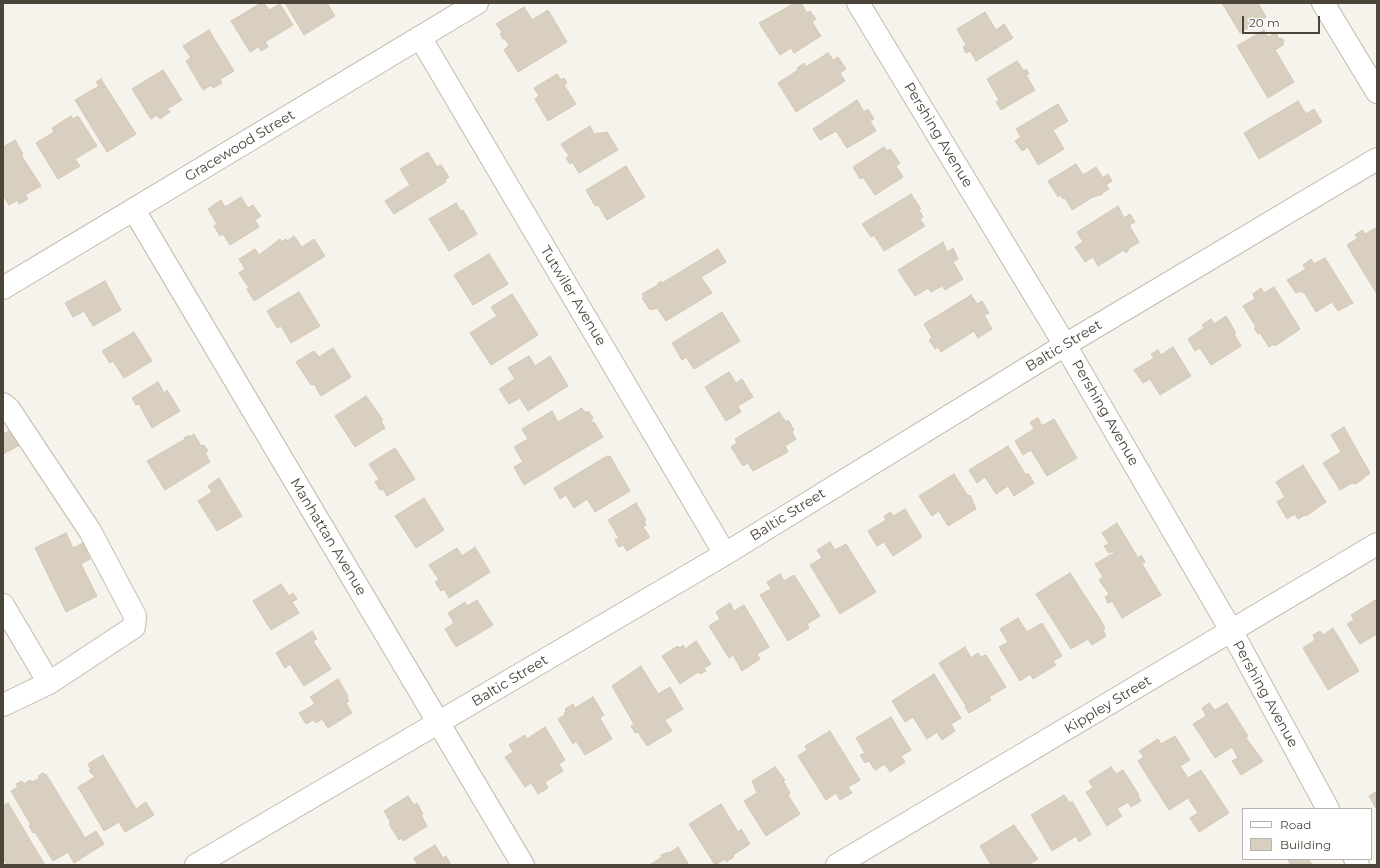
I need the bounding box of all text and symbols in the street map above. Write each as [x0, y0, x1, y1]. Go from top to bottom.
scale bar [1244, 8, 1322, 34]
text: 20 m [1249, 15, 1280, 30]
street label: Pershing Avenue [900, 79, 976, 191]
street label: Gracewood Street [182, 107, 298, 185]
street label: Tutwiler Avenue [537, 243, 609, 349]
street label: Baltic Street [1023, 317, 1105, 375]
street label: Pershing Avenue [1068, 357, 1142, 469]
street label: Manhattan Avenue [286, 475, 370, 599]
street label: Baltic Street [747, 485, 829, 545]
street label: Pershing Avenue [1229, 638, 1301, 750]
street label: Baltic Street [469, 652, 551, 710]
street label: Kippley Street [1061, 672, 1155, 738]
legend [1242, 808, 1372, 860]
text: Road [1280, 817, 1311, 832]
text: Building [1280, 837, 1331, 852]

